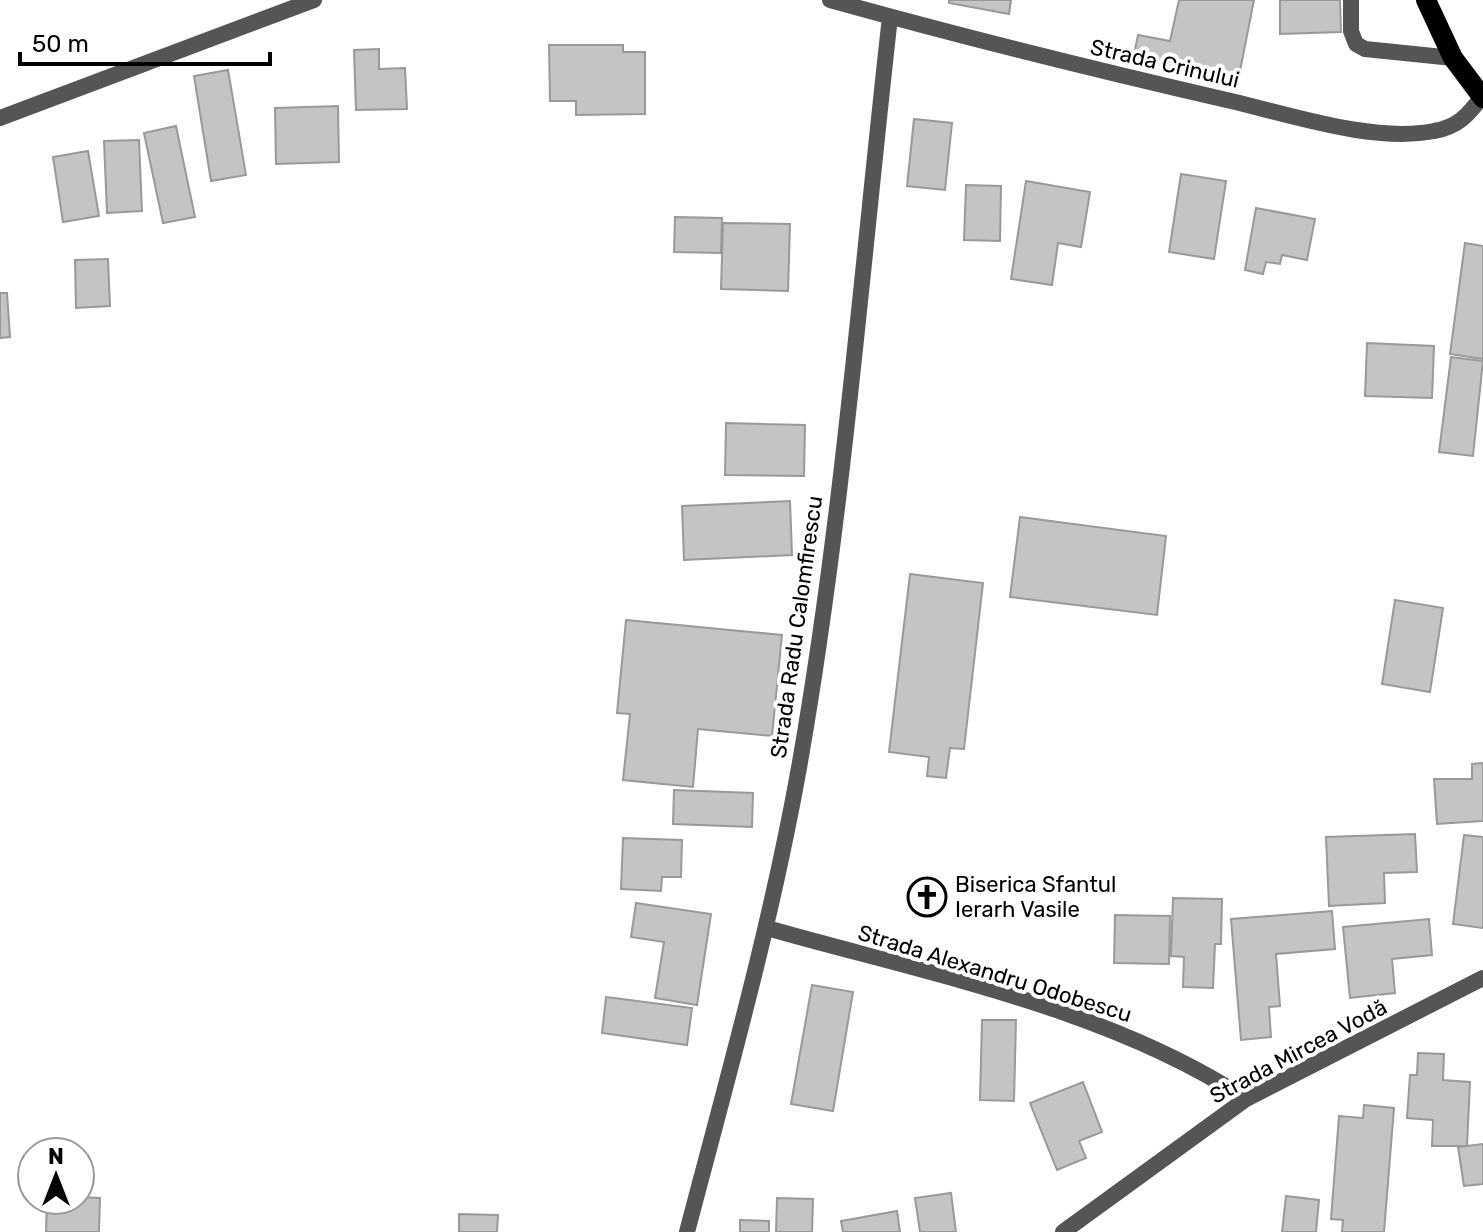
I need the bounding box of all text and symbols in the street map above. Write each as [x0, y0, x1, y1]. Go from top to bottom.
scale bar [20, 16, 270, 66]
text: 50 m [32, 30, 89, 58]
street label: Strada Crinului [1088, 33, 1242, 94]
street label: Strada Radu Calomfirescu [765, 494, 828, 760]
place label: Biserica Sfantul Ierarh Vasile [955, 871, 1116, 923]
church icon: Biserica Sfantul Ierarh Vasile [906, 876, 948, 918]
street label: Strada Alexandru Odobescu [855, 919, 1135, 1028]
street label: Strada Mircea Vodă [1205, 993, 1391, 1110]
north arrow [16, 1136, 96, 1216]
text: N [48, 1143, 64, 1170]

